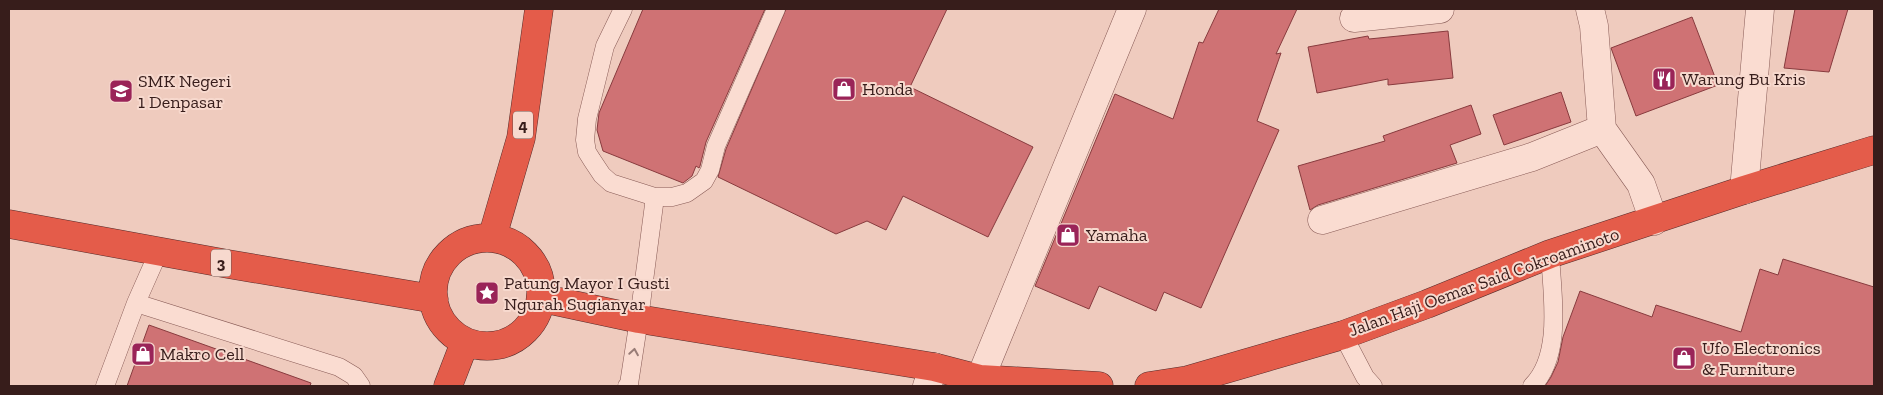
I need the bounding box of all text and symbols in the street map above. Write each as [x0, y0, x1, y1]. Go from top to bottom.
restaurant icon: Warung Bu Kris [1651, 66, 1677, 92]
place label: Warung Bu Kris [1682, 68, 1806, 90]
place label: SMK Negeri 1 Denpasar [138, 70, 231, 113]
shop icon: Honda [831, 76, 857, 102]
school or university icon: SMK Negeri 1 Denpasar [108, 78, 134, 104]
place label: Honda [862, 78, 914, 100]
road number: 4 [513, 112, 533, 138]
shop icon: Yamaha [1055, 222, 1081, 248]
street label: Jalan Haji Oemar Said Cokroaminoto [1346, 223, 1622, 341]
place label: Yamaha [1085, 224, 1148, 246]
road number: 3 [211, 250, 231, 276]
place label: Patung Mayor I Gusti Ngurah Sugianyar [504, 272, 670, 315]
place icon: Patung Mayor I Gusti Ngurah Sugianyar [474, 280, 500, 306]
place label: Ufo Electronics & Furniture [1702, 337, 1821, 380]
shop icon: Makro Cell [130, 341, 156, 367]
place label: Makro Cell [160, 343, 245, 365]
shop icon: Ufo Electronics & Furniture [1671, 345, 1697, 371]
one-way arrow [628, 347, 638, 356]

